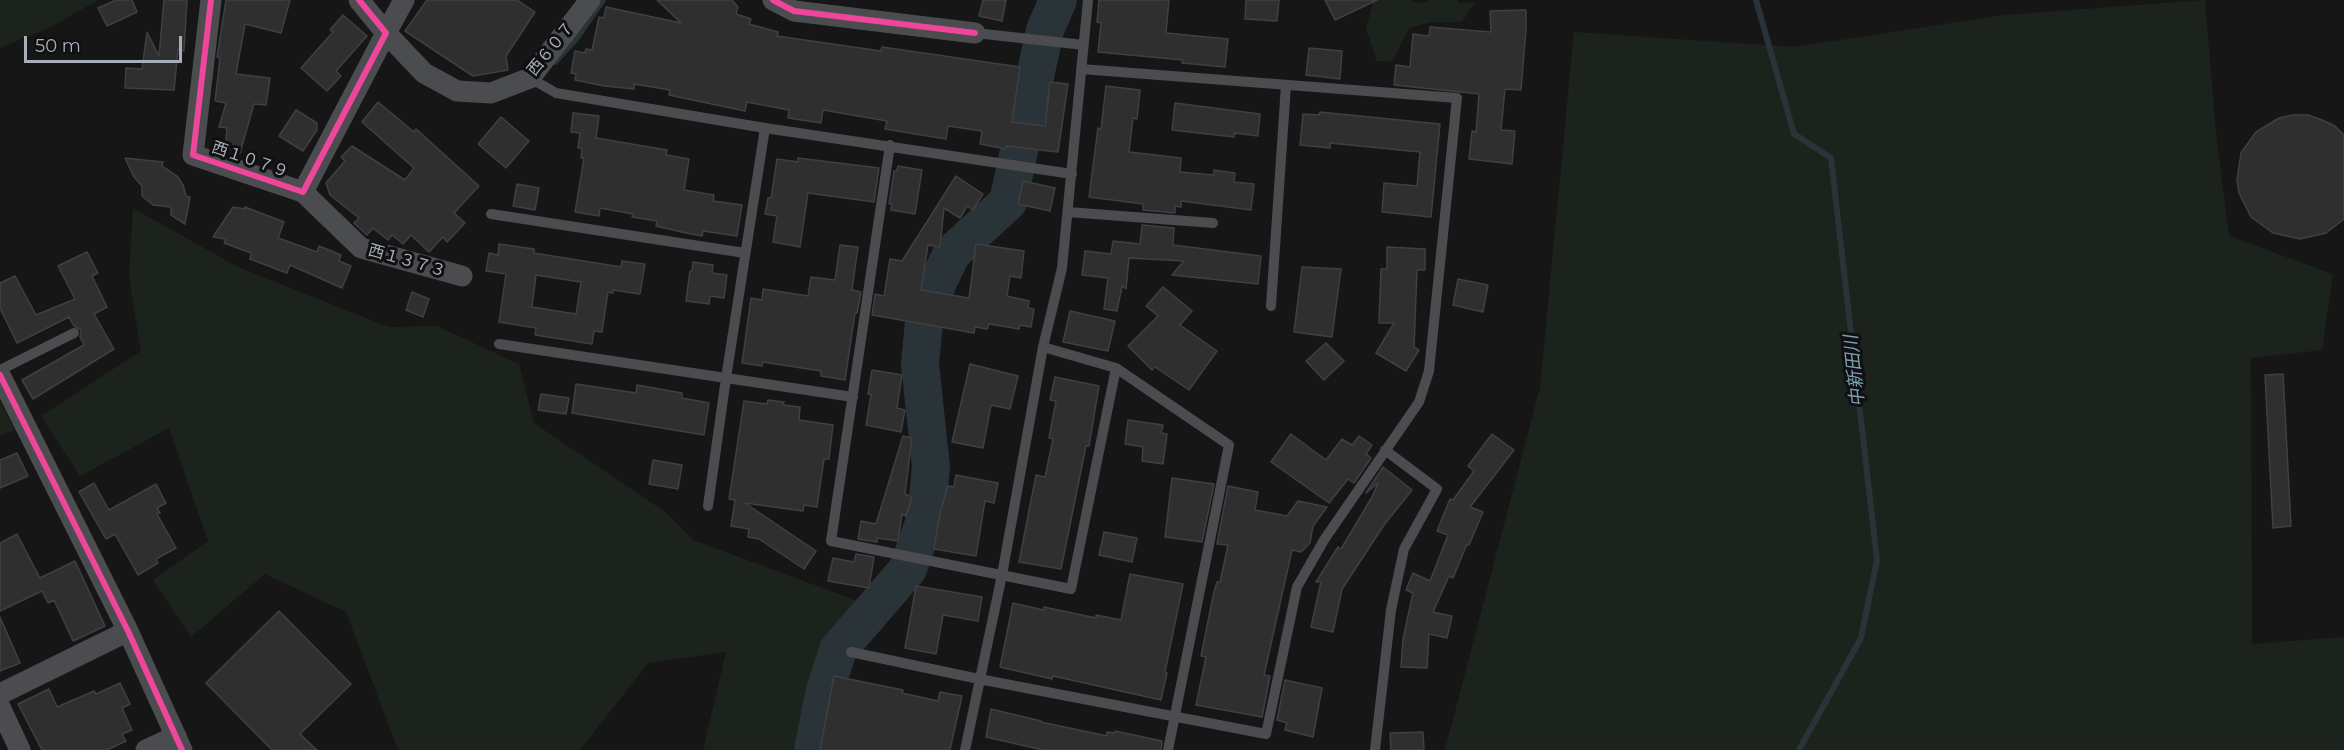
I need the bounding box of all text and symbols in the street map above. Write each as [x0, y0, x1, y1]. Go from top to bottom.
street label: 西６０７ [523, 18, 579, 80]
scale bar [27, 24, 184, 62]
text: 50 m [35, 35, 81, 57]
street label: 西１０７９ [209, 138, 291, 182]
street label: 西１３７３ [366, 241, 448, 281]
water label: 中新田川 [1840, 334, 1870, 408]

